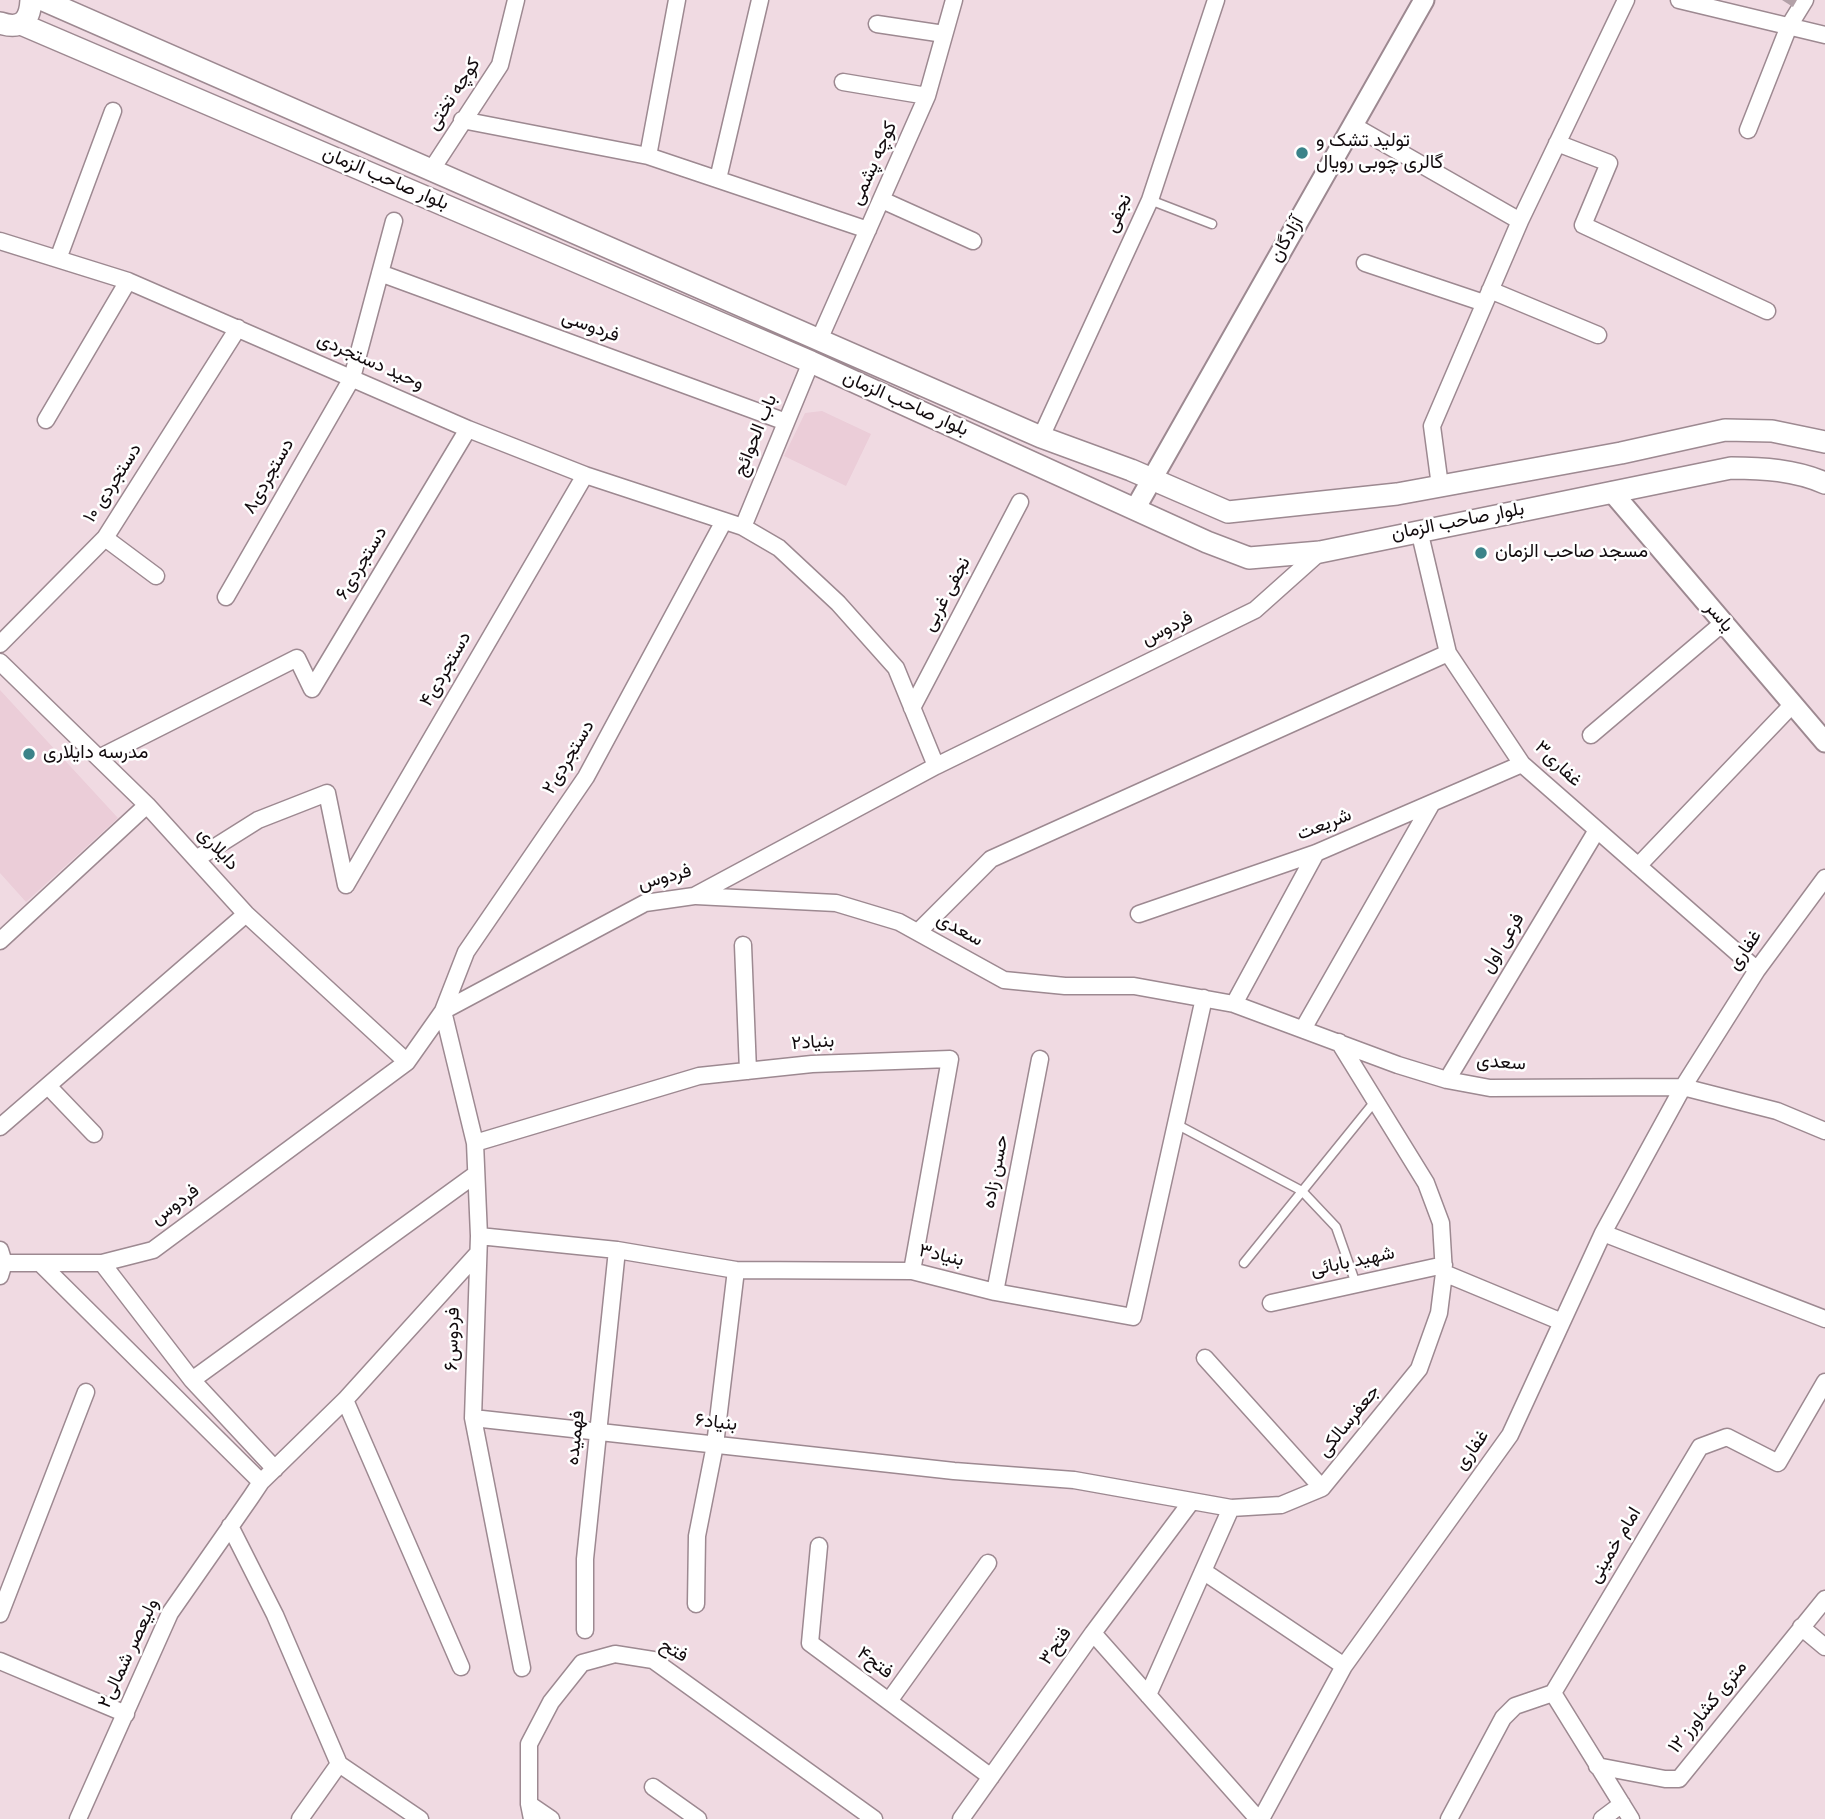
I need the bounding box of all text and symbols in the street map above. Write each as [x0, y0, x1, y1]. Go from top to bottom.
street label: کوچه تختی [423, 54, 487, 136]
street label: کوچه پشمی [846, 119, 904, 209]
place label: تولید تشک و گالری چوبی رویال [1316, 131, 1443, 175]
street label: بلوار صاحب الزمان [318, 143, 452, 217]
marker: تولید تشک و گالری چوبی رویال [1294, 145, 1310, 161]
street label: نجفی [1101, 191, 1139, 237]
street label: آزادگان [1266, 213, 1310, 267]
street label: فردوسی [558, 307, 622, 349]
street label: وحید دستجردی [313, 329, 427, 397]
street label: بلوار صاحب الزمان [839, 367, 971, 443]
street label: باب الحوائج [730, 392, 784, 480]
street label: دستجردی۸ [239, 435, 301, 519]
street label: دستجردی ۱۰ [80, 440, 148, 528]
street label: بلوار صاحب الزمان [1390, 499, 1526, 547]
street label: دستجردی۶ [332, 523, 394, 605]
place label: مسجد صاحب الزمان [1495, 542, 1648, 564]
marker: مسجد صاحب الزمان [1473, 545, 1489, 561]
street label: نجفی غربی [919, 554, 977, 636]
street label: یاسر [1699, 598, 1737, 638]
street label: فردوس [1139, 608, 1197, 652]
street label: دستجردی۴ [416, 628, 478, 712]
street label: دستجردی۲ [539, 717, 601, 799]
street label: غفاری۳ [1529, 737, 1585, 793]
place label: مدرسه دایلاری [43, 743, 148, 765]
marker: مدرسه دایلاری [21, 746, 37, 762]
street label: شریعت [1294, 805, 1356, 847]
street label: دایلاری [192, 824, 242, 876]
street label: فردوس [636, 861, 694, 897]
street label: سعدی [932, 909, 986, 953]
street label: فرعی اول [1477, 910, 1531, 978]
street label: غفاری [1724, 926, 1768, 976]
street label: بنیاد۲ [791, 1031, 835, 1057]
street label: سعدی [1476, 1051, 1526, 1077]
street label: حسن زاده [979, 1133, 1015, 1211]
street label: فردوس [147, 1181, 205, 1231]
street label: بنیاد۳ [916, 1241, 966, 1273]
street label: شهید بابائی [1309, 1243, 1397, 1283]
street label: فردوس۶ [441, 1307, 467, 1371]
street label: جعفرسالکی [1314, 1381, 1386, 1463]
street label: فهمیده [563, 1410, 591, 1466]
street label: بنیاد۶ [694, 1410, 738, 1438]
street label: غفاری [1451, 1426, 1495, 1476]
street label: امام خمینی [1584, 1504, 1648, 1588]
street label: ولیعصر شمالی۲ [95, 1596, 165, 1712]
street label: فتح۳ [1036, 1624, 1078, 1670]
street label: فتح [655, 1635, 691, 1669]
street label: فتح۴ [851, 1643, 897, 1685]
street label: ۱۲ متری کشاورز [1665, 1657, 1753, 1759]

